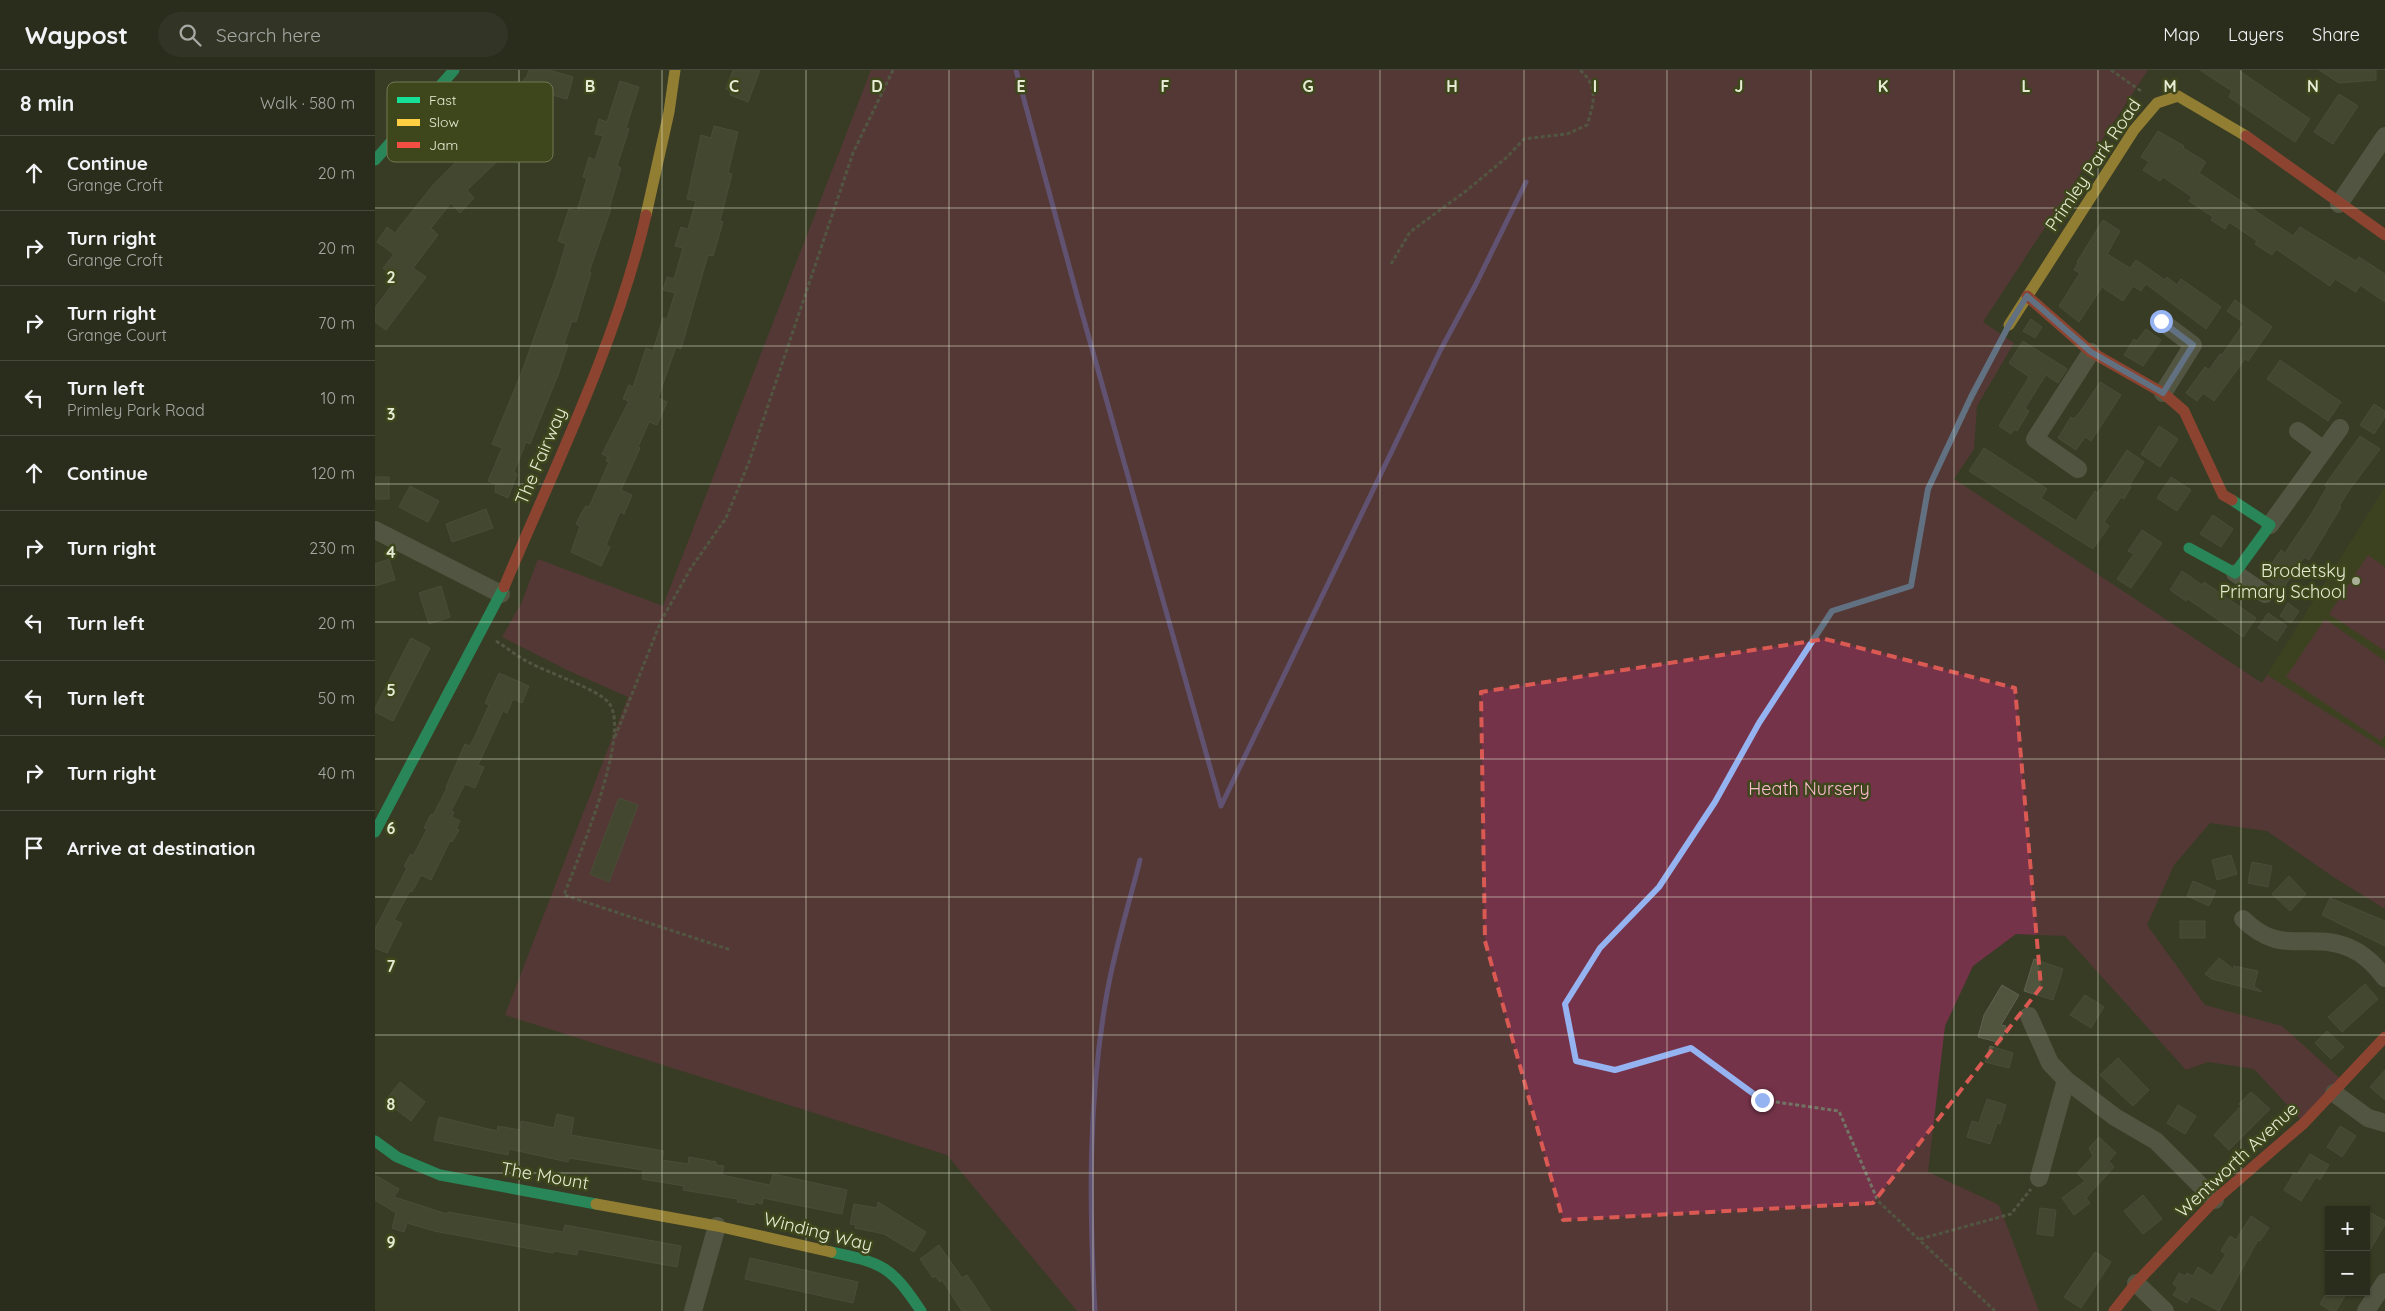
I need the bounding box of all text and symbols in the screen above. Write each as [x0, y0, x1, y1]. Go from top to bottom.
search box [158, 12, 508, 57]
text: Waypost [25, 20, 128, 50]
icon: search [176, 21, 204, 49]
text: Search here [216, 23, 321, 47]
text: Map [2163, 23, 2200, 46]
text: Layers [2228, 23, 2284, 46]
text: Share [2312, 23, 2360, 46]
text: B [585, 76, 595, 96]
text: C [729, 76, 739, 96]
text: D [871, 76, 883, 96]
text: E [1016, 76, 1026, 96]
text: F [1161, 76, 1170, 96]
text: G [1302, 76, 1314, 96]
text: H [1446, 76, 1458, 96]
text: I [1593, 76, 1597, 96]
text: J [1735, 76, 1743, 96]
text: K [1878, 76, 1888, 96]
text: L [2022, 76, 2031, 96]
text: M [2163, 76, 2177, 96]
text: N [2307, 76, 2319, 96]
legend [387, 82, 553, 162]
text: 8 min [20, 90, 74, 116]
text: Fast [429, 91, 457, 109]
text: Walk · 580 m [260, 93, 355, 113]
street label: Primley Park Road [2040, 94, 2145, 235]
text: Slow [429, 113, 459, 131]
text: Jam [429, 136, 458, 154]
text: Continue [67, 151, 148, 175]
icon: ahead [20, 159, 48, 187]
text: 20 m [318, 163, 355, 183]
text: Grange Croft [67, 175, 163, 195]
text: Turn right [67, 226, 156, 250]
icon: right [20, 234, 48, 262]
text: 20 m [318, 238, 355, 258]
text: Grange Croft [67, 250, 163, 270]
text: 2 [386, 267, 396, 287]
text: Turn right [67, 301, 156, 325]
icon: right [20, 309, 48, 337]
route start [2150, 310, 2173, 333]
text: 70 m [318, 313, 355, 333]
text: Grange Court [67, 325, 167, 345]
text: Turn left [67, 376, 145, 400]
icon: left [20, 384, 48, 412]
text: 10 m [321, 388, 355, 408]
text: Primley Park Road [67, 400, 205, 420]
text: 3 [387, 404, 395, 424]
street label: The Fairway [510, 404, 571, 508]
icon: ahead [20, 459, 48, 487]
text: Continue [67, 461, 148, 485]
text: 120 m [312, 463, 355, 483]
icon: right [20, 534, 48, 562]
text: Turn right [67, 536, 156, 560]
text: 230 m [309, 538, 355, 558]
text: 4 [386, 542, 396, 562]
place label: Brodetsky Primary School [2220, 559, 2346, 603]
marker: Brodetsky Primary School [2350, 575, 2362, 587]
icon: left [20, 609, 48, 637]
text: Turn left [67, 611, 145, 635]
text: 20 m [318, 613, 355, 633]
text: 5 [386, 680, 396, 700]
icon: left [20, 684, 48, 712]
text: Turn left [67, 686, 145, 710]
text: 50 m [318, 688, 355, 708]
icon: right [20, 759, 48, 787]
text: Turn right [67, 761, 156, 785]
text: 40 m [318, 763, 355, 783]
park label: Heath Nursery [1748, 777, 1870, 800]
text: 6 [387, 818, 396, 838]
icon: arrive [20, 834, 48, 862]
text: Arrive at destination [67, 836, 256, 860]
text: 7 [387, 956, 396, 976]
route end [1751, 1089, 1774, 1112]
text: 8 [387, 1094, 396, 1114]
street label: Wentworth Avenue [2171, 1097, 2303, 1222]
street label: The Mount [499, 1156, 591, 1195]
map controls [2325, 1206, 2370, 1296]
button: + [2325, 1206, 2370, 1251]
street label: Winding Way [761, 1207, 875, 1256]
text: 9 [386, 1232, 396, 1252]
button: − [2325, 1251, 2370, 1296]

